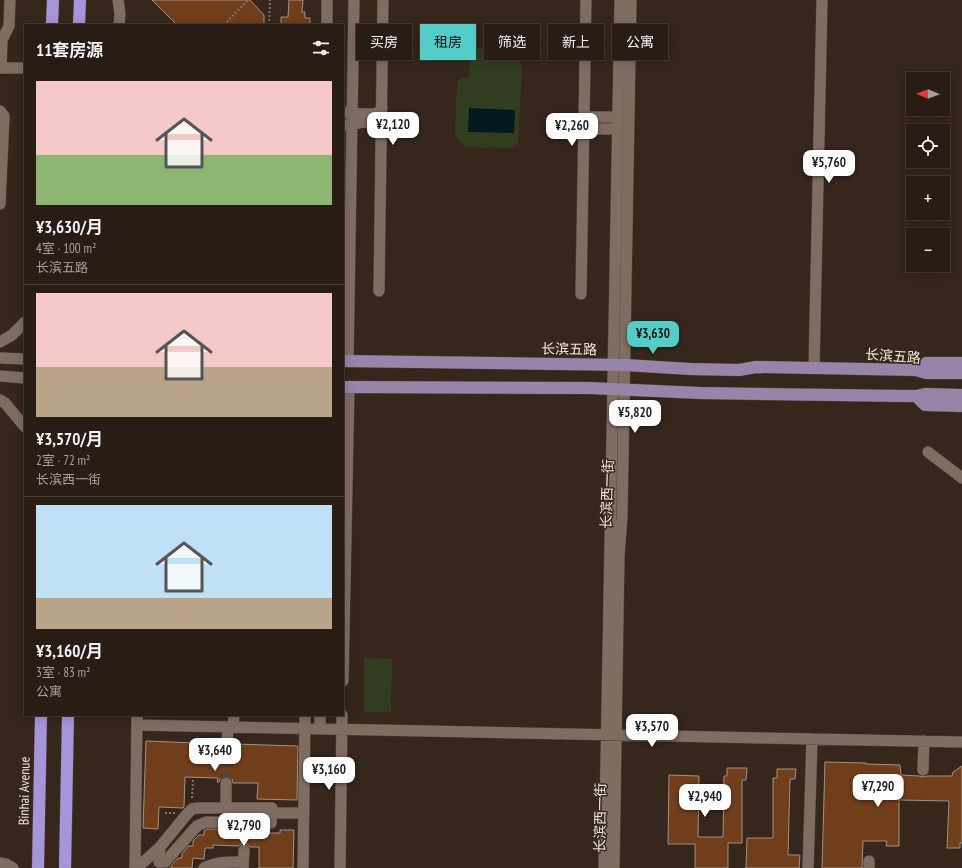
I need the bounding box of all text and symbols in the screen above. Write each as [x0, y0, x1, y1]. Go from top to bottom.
chip: 买房 [356, 24, 412, 60]
chip: 租房 [420, 24, 476, 60]
chip: 筛选 [484, 24, 540, 60]
chip: 新上 [548, 24, 604, 60]
chip: 公寓 [612, 24, 668, 60]
icon: filters [310, 37, 332, 59]
text: 11套房源 [36, 39, 103, 61]
north arrow [906, 72, 950, 116]
map controls [906, 72, 950, 272]
icon: home [148, 107, 220, 179]
pin: ¥2,120 [360, 112, 426, 146]
pin: ¥2,260 [539, 113, 605, 147]
text: ¥2,120 [376, 116, 410, 133]
text: ¥2,260 [555, 117, 589, 134]
button: locate [906, 124, 950, 168]
pin: ¥5,760 [796, 150, 862, 184]
text: ¥5,760 [812, 154, 846, 171]
button: + [906, 176, 950, 220]
text: ¥3,630/月 [36, 216, 103, 238]
button: − [906, 228, 950, 272]
text: 4室 · 100 m² [36, 240, 96, 257]
text: 长滨五路 [36, 259, 88, 276]
icon: home [148, 319, 220, 391]
pin: ¥3,630 [620, 321, 686, 355]
text: ¥3,630 [636, 325, 670, 342]
street label: 长滨五路 [541, 340, 597, 358]
street label: 长滨五路 [864, 345, 922, 367]
pin: ¥5,820 [602, 400, 668, 434]
text: ¥5,820 [618, 404, 652, 421]
text: ¥3,570/月 [36, 428, 103, 450]
text: 2室 · 72 m² [36, 452, 90, 469]
street label: 长滨西一街 [597, 459, 617, 529]
text: 长滨西一街 [36, 471, 101, 488]
icon: home [148, 531, 220, 603]
text: ¥3,160/月 [36, 640, 103, 662]
text: 3室 · 83 m² [36, 664, 90, 681]
text: 公寓 [36, 683, 62, 700]
pin: ¥3,570 [619, 714, 685, 748]
text: ¥3,570 [635, 718, 669, 735]
pin: ¥3,640 [182, 738, 248, 772]
text: ¥3,640 [198, 742, 232, 759]
street label: Binhai Avenue [14, 756, 34, 825]
pin: ¥3,160 [296, 757, 362, 791]
text: ¥3,160 [312, 761, 346, 778]
pin: ¥7,290 [845, 774, 911, 808]
text: ¥7,290 [862, 778, 894, 795]
street label: 长滨西一街 [590, 783, 610, 853]
pin: ¥2,940 [672, 784, 738, 818]
text: ¥2,940 [688, 788, 722, 805]
pin: ¥2,790 [211, 813, 277, 847]
text: ¥2,790 [227, 817, 261, 834]

